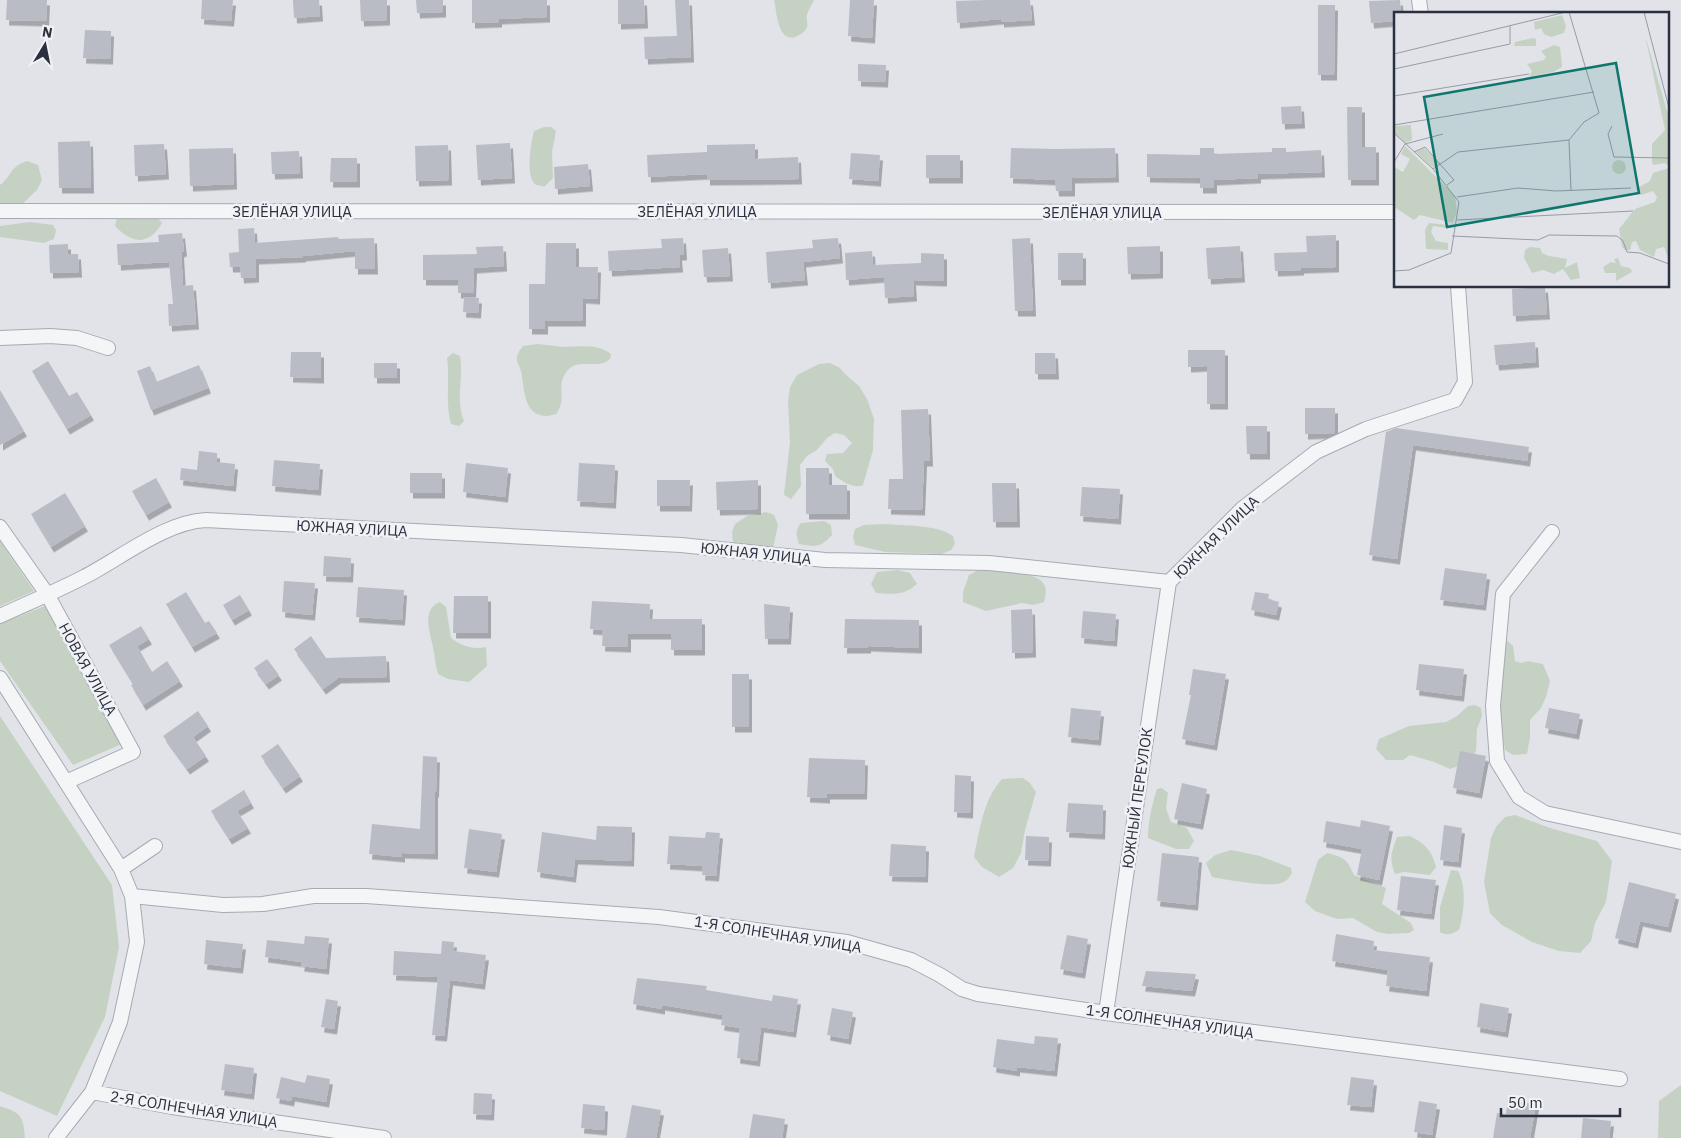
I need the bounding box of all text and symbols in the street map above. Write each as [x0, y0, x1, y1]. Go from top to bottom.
inset map [1394, 12, 1668, 288]
north arrow [20, 20, 70, 70]
text: N [41, 22, 54, 42]
street label: ЗЕЛЁНАЯ УЛИЦА [232, 202, 352, 221]
street label: ЗЕЛЁНАЯ УЛИЦА [637, 202, 757, 221]
street label: ЗЕЛЁНАЯ УЛИЦА [1042, 203, 1162, 222]
street label: ЮЖНАЯ УЛИЦА [1169, 491, 1263, 583]
street label: ЮЖНАЯ УЛИЦА [296, 516, 409, 540]
street label: ЮЖНАЯ УЛИЦА [699, 538, 813, 568]
street label: НОВАЯ УЛИЦА [55, 619, 122, 719]
street label: ЮЖНЫЙ ПЕРЕУЛОК [1118, 726, 1156, 870]
street label: 1-Я СОЛНЕЧНАЯ УЛИЦА [693, 911, 864, 957]
street label: 1-Я СОЛНЕЧНАЯ УЛИЦА [1085, 1000, 1256, 1042]
street label: 2-Я СОЛНЕЧНАЯ УЛИЦА [109, 1086, 280, 1132]
scale bar [1501, 1086, 1620, 1118]
text: 50 m [1508, 1093, 1543, 1112]

